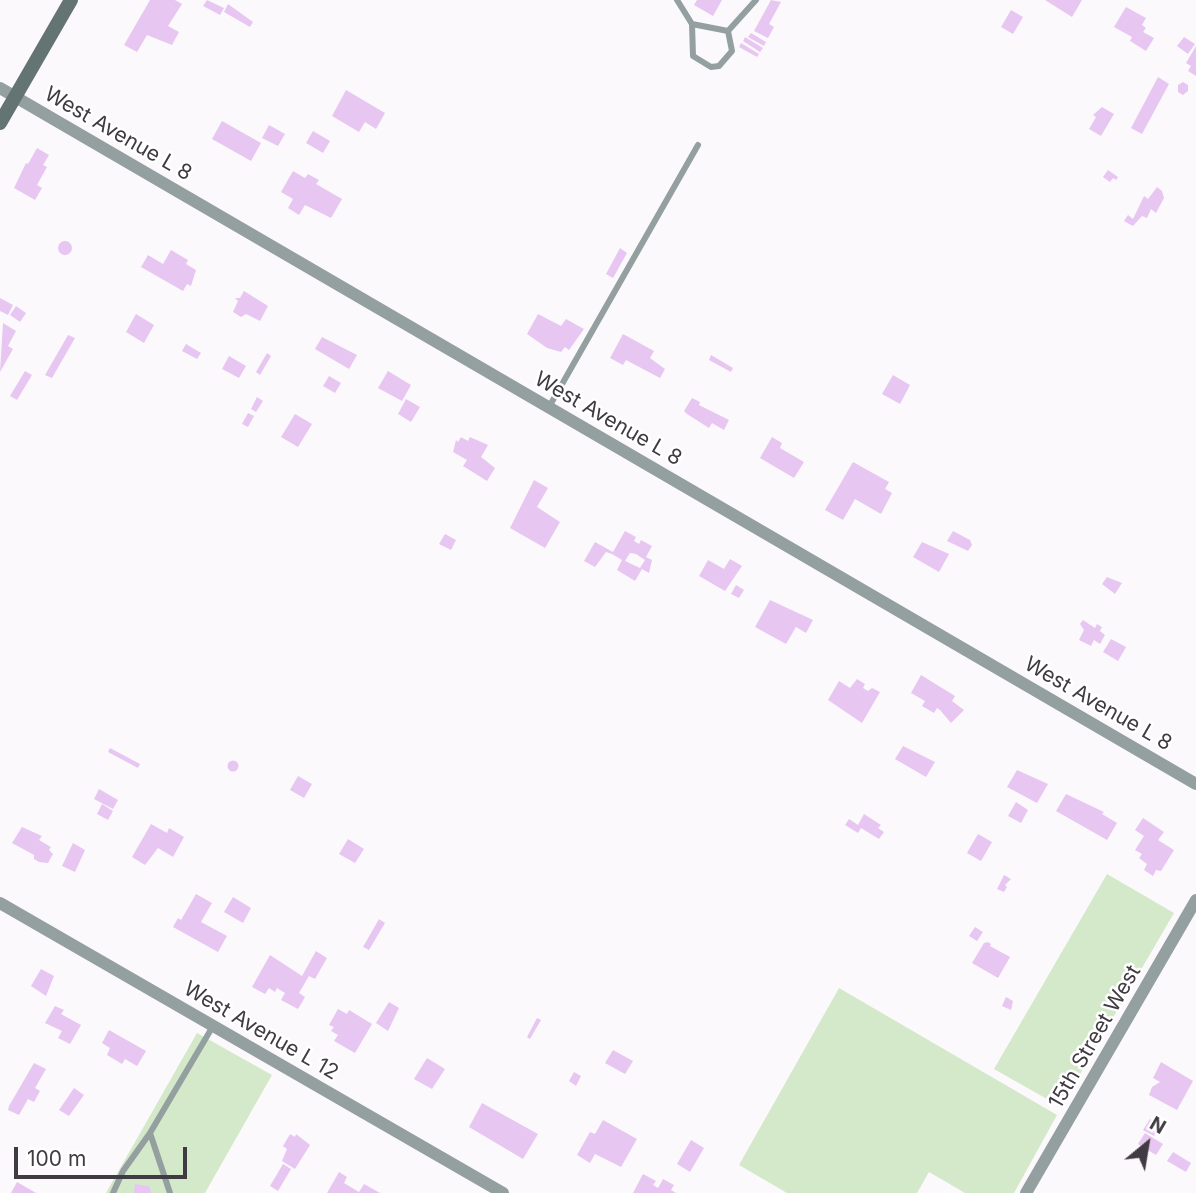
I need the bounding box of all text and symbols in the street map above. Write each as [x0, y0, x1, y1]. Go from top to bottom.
street label: West Avenue L 8 [40, 82, 196, 186]
street label: West Avenue L 8 [530, 367, 686, 471]
street label: West Avenue L 8 [1020, 652, 1176, 756]
street label: 15th Street West [1044, 961, 1146, 1113]
street label: West Avenue L 12 [179, 976, 343, 1086]
north arrow [1112, 1109, 1182, 1179]
text: N [1146, 1112, 1170, 1139]
scale bar [18, 1134, 191, 1178]
text: 100 m [27, 1146, 86, 1171]

